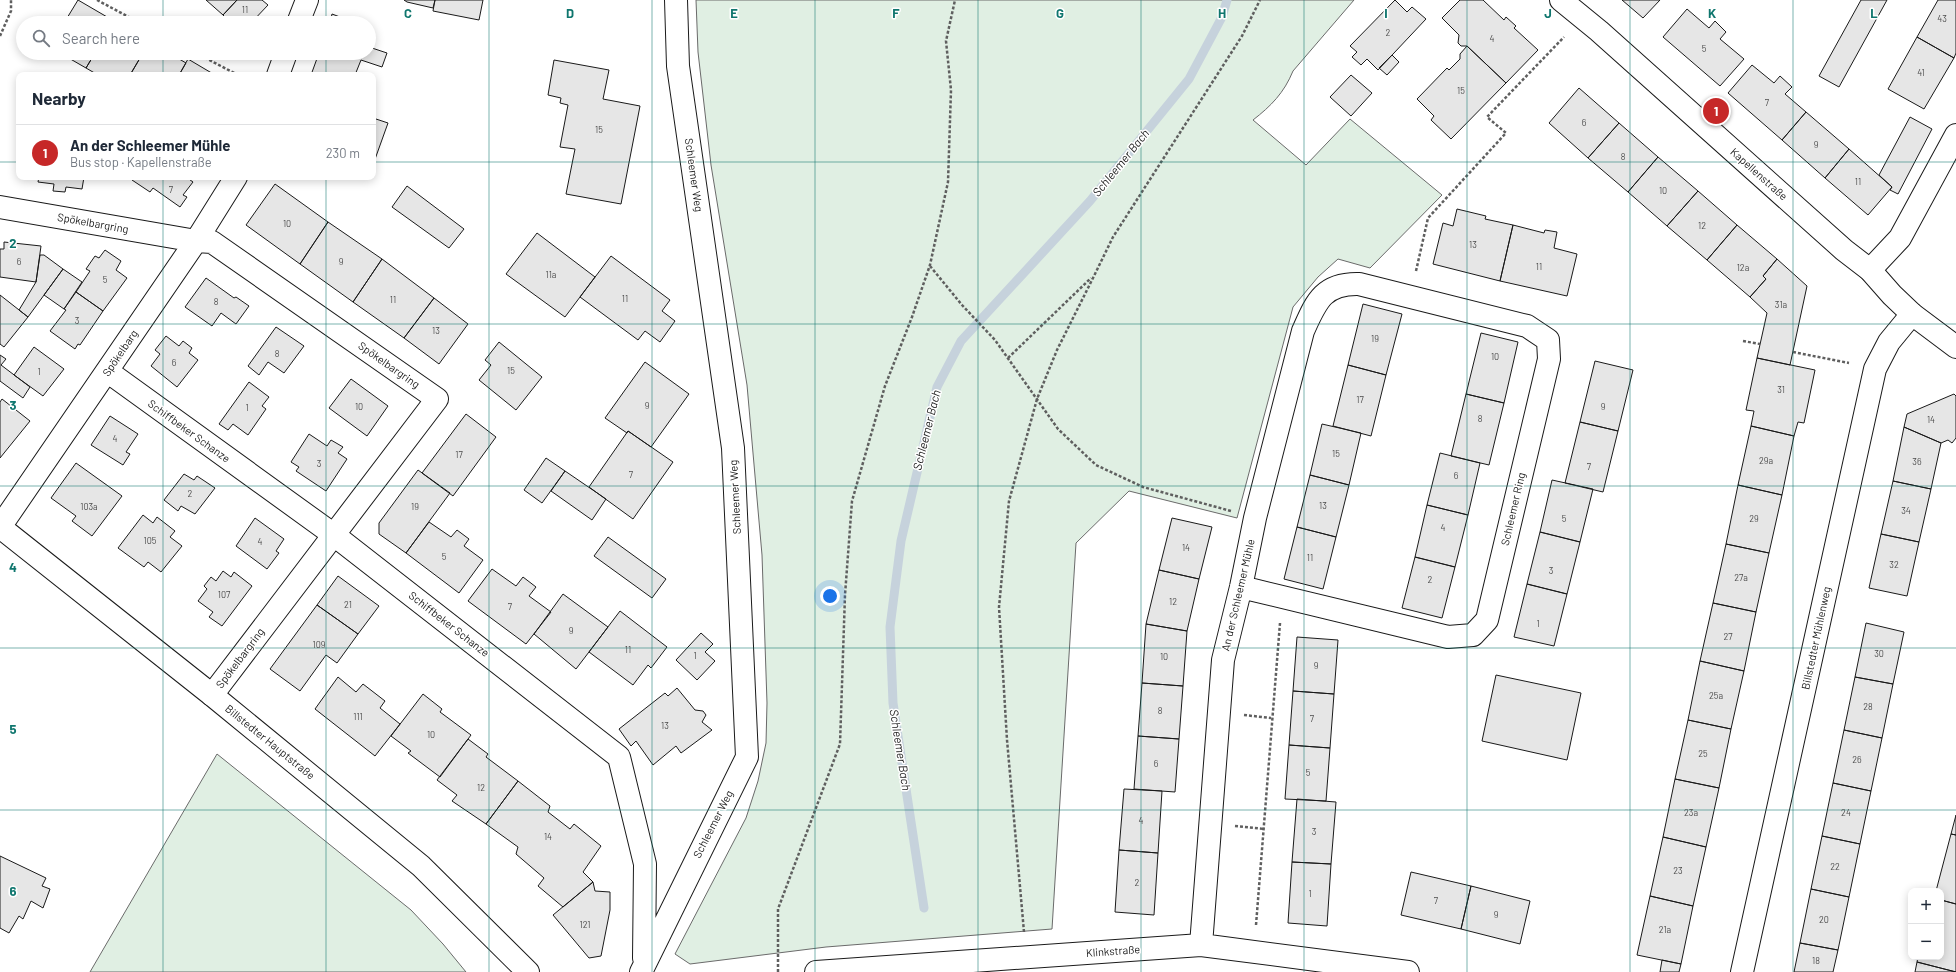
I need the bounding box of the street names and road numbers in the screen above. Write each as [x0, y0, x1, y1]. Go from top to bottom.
street label: Schleemer Weg [683, 137, 706, 213]
street label: Kapellenstraße [1728, 145, 1791, 203]
street label: Spökelbargring [56, 210, 130, 235]
street label: Spökelbarg [99, 327, 140, 378]
street label: Spökelbargring [356, 339, 423, 391]
street label: Schiffbeker Schanze [146, 396, 233, 465]
street label: Schleemer Weg [726, 459, 743, 534]
street label: Schleemer Ring [1498, 471, 1527, 547]
street label: An der Schleemer Mühle [1218, 538, 1257, 652]
street label: Billstedter Mühlenweg [1798, 585, 1833, 691]
street label: Schiffbeker Schanze [407, 588, 492, 659]
street label: Spökelbargring [213, 625, 267, 690]
street label: Billstedter Hauptstraße [223, 702, 318, 782]
street label: Schleemer Weg [690, 788, 735, 860]
street label: Klinkstraße [1085, 942, 1141, 959]

